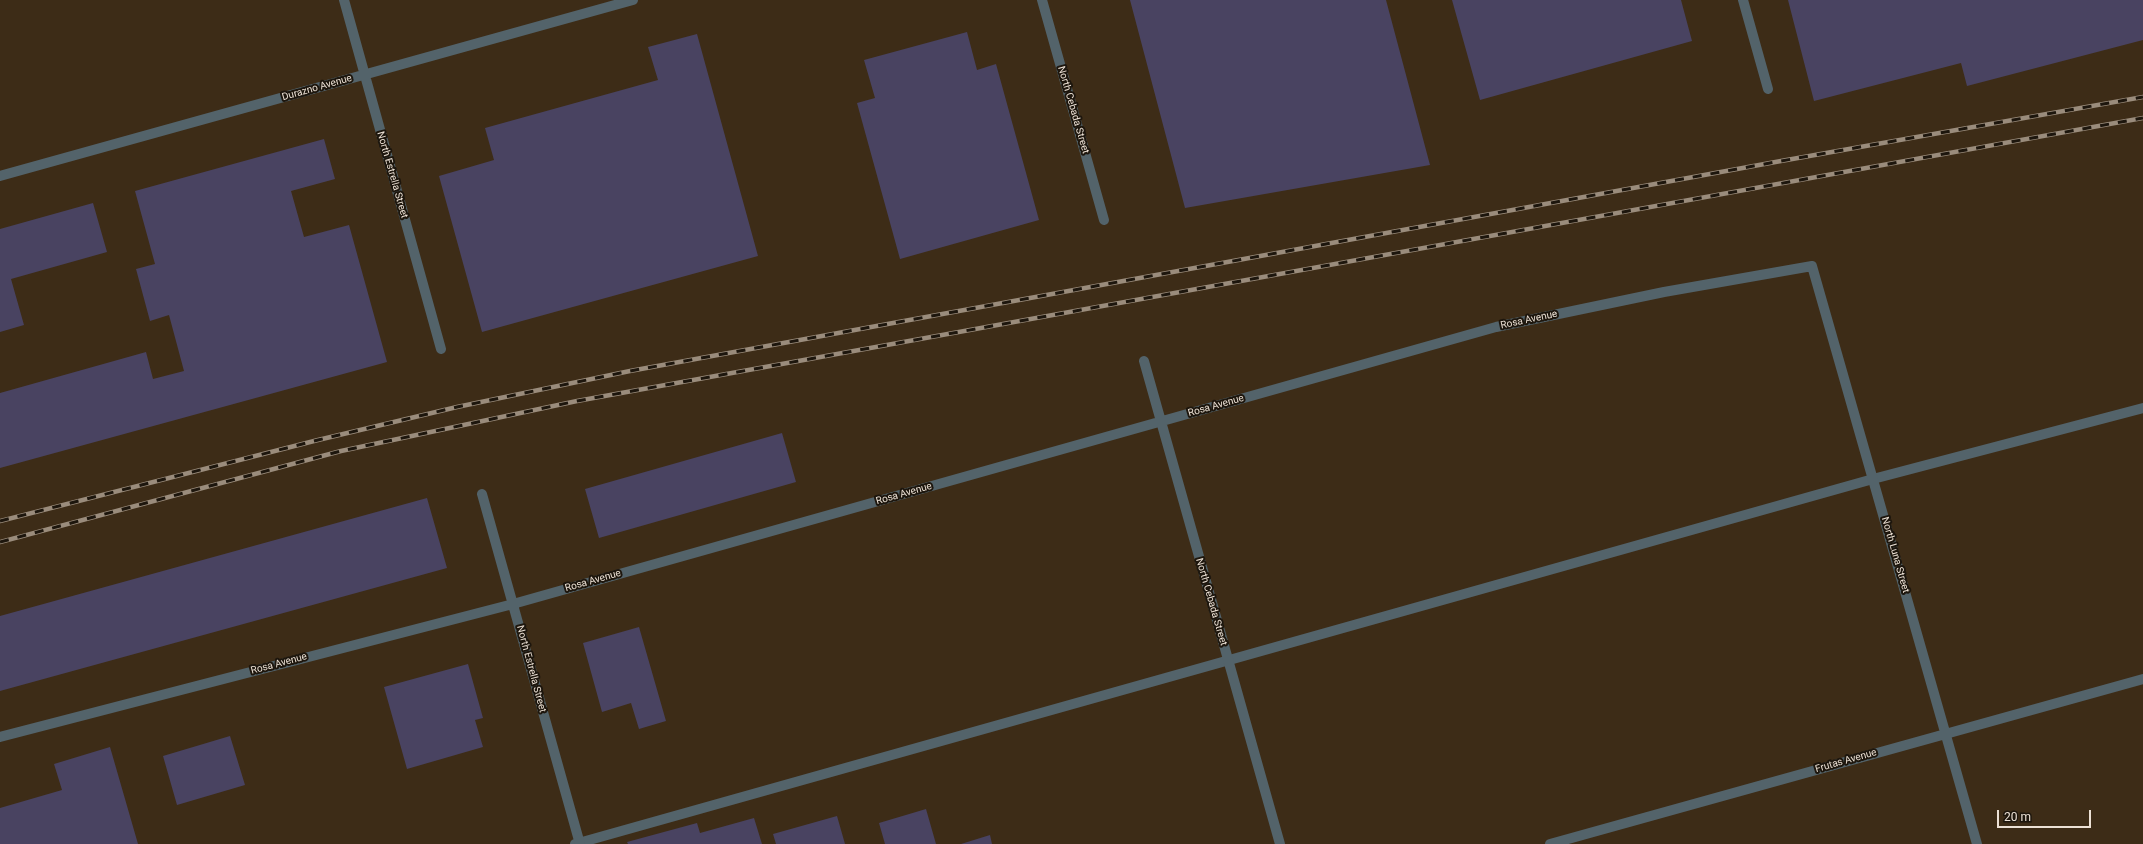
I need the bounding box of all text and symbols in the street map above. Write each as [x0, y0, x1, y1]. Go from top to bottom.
street label: North Cebada Street [1055, 65, 1091, 155]
street label: Durazno Avenue [281, 72, 353, 104]
street label: North Estrella Street [374, 130, 410, 220]
street label: Rosa Avenue [1500, 308, 1558, 332]
street label: Rosa Avenue [1187, 392, 1245, 420]
street label: Rosa Avenue [875, 480, 933, 508]
street label: North Luna Street [1878, 516, 1912, 594]
street label: North Cebada Street [1193, 557, 1229, 647]
street label: Rosa Avenue [564, 567, 622, 595]
street label: North Estrella Street [514, 624, 548, 714]
street label: Rosa Avenue [250, 651, 308, 677]
street label: Frutas Avenue [1814, 747, 1878, 775]
scale bar [1999, 802, 2093, 828]
text: 20 m [2004, 810, 2031, 824]

